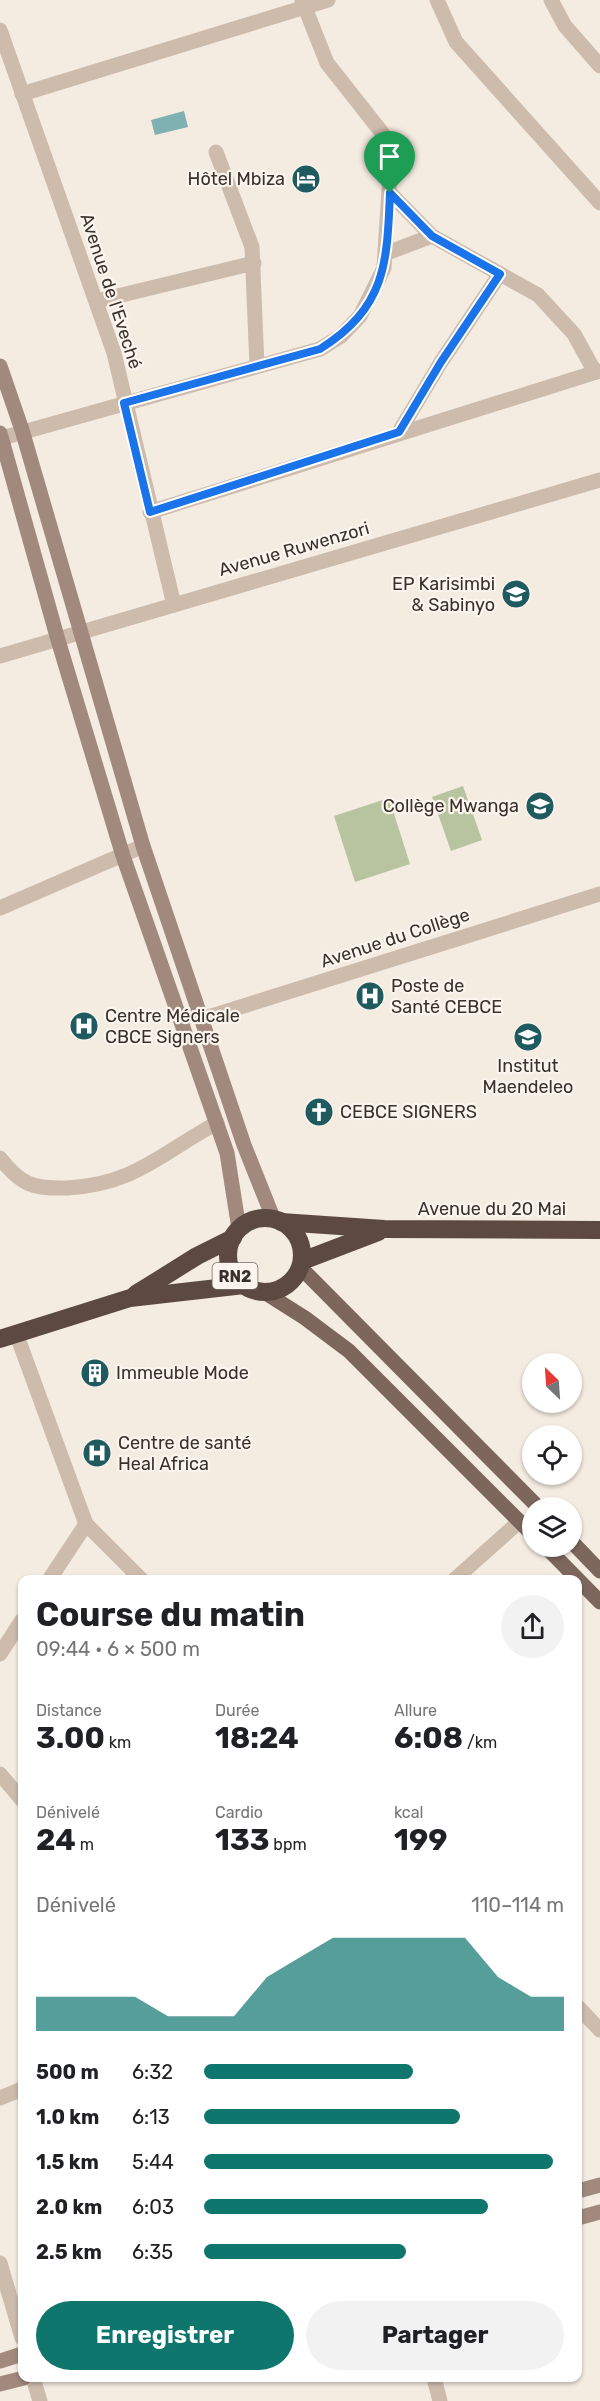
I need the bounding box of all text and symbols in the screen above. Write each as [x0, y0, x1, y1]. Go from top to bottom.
pin [364, 131, 415, 193]
icon: arrive [373, 140, 406, 173]
hotel icon: Hôtel Mbiza [290, 163, 322, 195]
place label: Hôtel Mbiza [188, 168, 285, 190]
street label: Avenue de l'Eveché [75, 210, 147, 372]
street label: Avenue Ruwenzori [216, 517, 372, 581]
place label: EP Karisimbi & Sabinyo [392, 573, 495, 616]
school or university icon: EP Karisimbi & Sabinyo [500, 578, 532, 610]
school or university icon: Collège Mwanga [524, 790, 556, 822]
place label: Collège Mwanga [383, 795, 519, 817]
street label: Avenue du Collège [318, 904, 472, 972]
place label: Poste de Santé CEBCE [391, 975, 502, 1018]
hospital icon: Poste de Santé CEBCE [354, 980, 386, 1012]
place label: Centre Médicale CBCE Signers [105, 1005, 240, 1048]
hospital icon: Centre Médicale CBCE Signers [68, 1010, 100, 1042]
school or university icon: Institut Maendeleo [512, 1021, 544, 1053]
place label: Institut Maendeleo [483, 1055, 573, 1098]
church icon: CEBCE SIGNERS [303, 1096, 335, 1128]
place label: CEBCE SIGNERS [340, 1101, 477, 1123]
street label: Avenue du 20 Mai [418, 1198, 566, 1220]
road number: RN2 [212, 1263, 258, 1289]
north arrow [522, 1353, 582, 1413]
map controls [522, 1353, 582, 1557]
building icon: Immeuble Mode [79, 1357, 111, 1389]
place label: Immeuble Mode [116, 1362, 249, 1384]
button: locate [522, 1425, 582, 1485]
place label: Centre de santé Heal Africa [118, 1432, 251, 1475]
hospital icon: Centre de santé Heal Africa [81, 1437, 113, 1469]
button: layers [522, 1497, 582, 1557]
text: Course du matin [36, 1595, 305, 1634]
button: share [501, 1595, 564, 1658]
text: 09:44 · 6 × 500 m [36, 1637, 200, 1661]
text: Distance [36, 1701, 102, 1720]
text: Durée [215, 1701, 260, 1720]
text: Allure [394, 1701, 437, 1720]
text: 3.00 [36, 1720, 105, 1756]
text: 18:24 [215, 1720, 299, 1756]
text: 6:08 [394, 1720, 463, 1756]
text: km [105, 1733, 131, 1752]
text: /km [463, 1733, 497, 1752]
text: Dénivelé [36, 1803, 100, 1822]
text: Cardio [215, 1803, 263, 1822]
text: kcal [394, 1803, 423, 1822]
text: 24 [36, 1822, 76, 1858]
text: 133 [215, 1822, 269, 1858]
text: 199 [394, 1822, 447, 1858]
text: m [76, 1835, 94, 1854]
text: bpm [269, 1835, 307, 1854]
text: Dénivelé [36, 1893, 116, 1917]
text: 110–114 m [471, 1893, 564, 1917]
text: 500 m [36, 2060, 99, 2084]
text: 6:32 [132, 2060, 173, 2084]
text: 1.0 km [36, 2105, 99, 2129]
text: 6:13 [132, 2105, 170, 2129]
text: 1.5 km [36, 2150, 99, 2174]
text: 5:44 [132, 2150, 174, 2174]
text: 2.0 km [36, 2195, 102, 2219]
text: 6:03 [132, 2195, 174, 2219]
text: 2.5 km [36, 2240, 102, 2264]
text: 6:35 [132, 2240, 173, 2264]
button: Enregistrer [36, 2301, 294, 2370]
button: Partager [306, 2301, 564, 2370]

